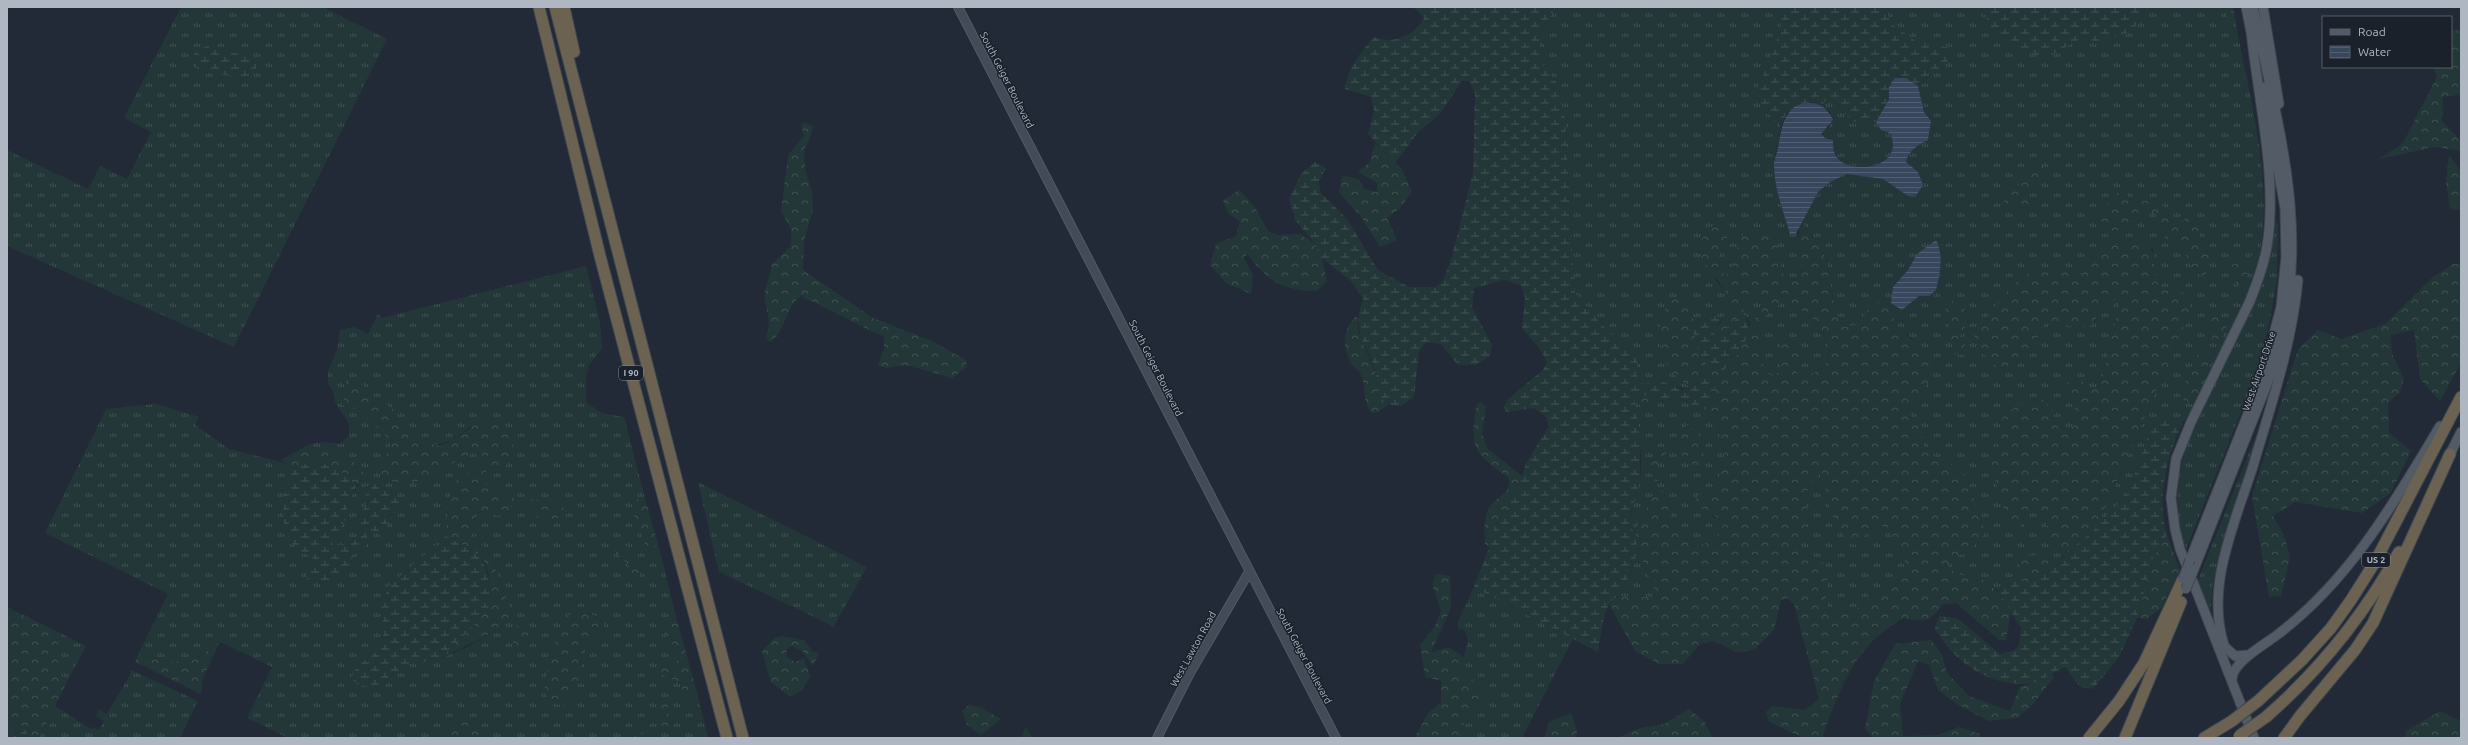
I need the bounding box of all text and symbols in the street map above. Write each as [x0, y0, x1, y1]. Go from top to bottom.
legend [2322, 16, 2452, 68]
text: Road [2358, 25, 2386, 38]
street label: South Geiger Boulevard [978, 30, 1036, 130]
text: Water [2358, 45, 2391, 58]
street label: South Geiger Boulevard [1127, 318, 1185, 418]
street label: West Airport Drive [2240, 330, 2278, 412]
road number: I 90 [619, 366, 643, 380]
road number: US 2 [2362, 553, 2390, 567]
street label: South Geiger Boulevard [1274, 606, 1334, 706]
street label: West Lawton Road [1168, 609, 1218, 688]

